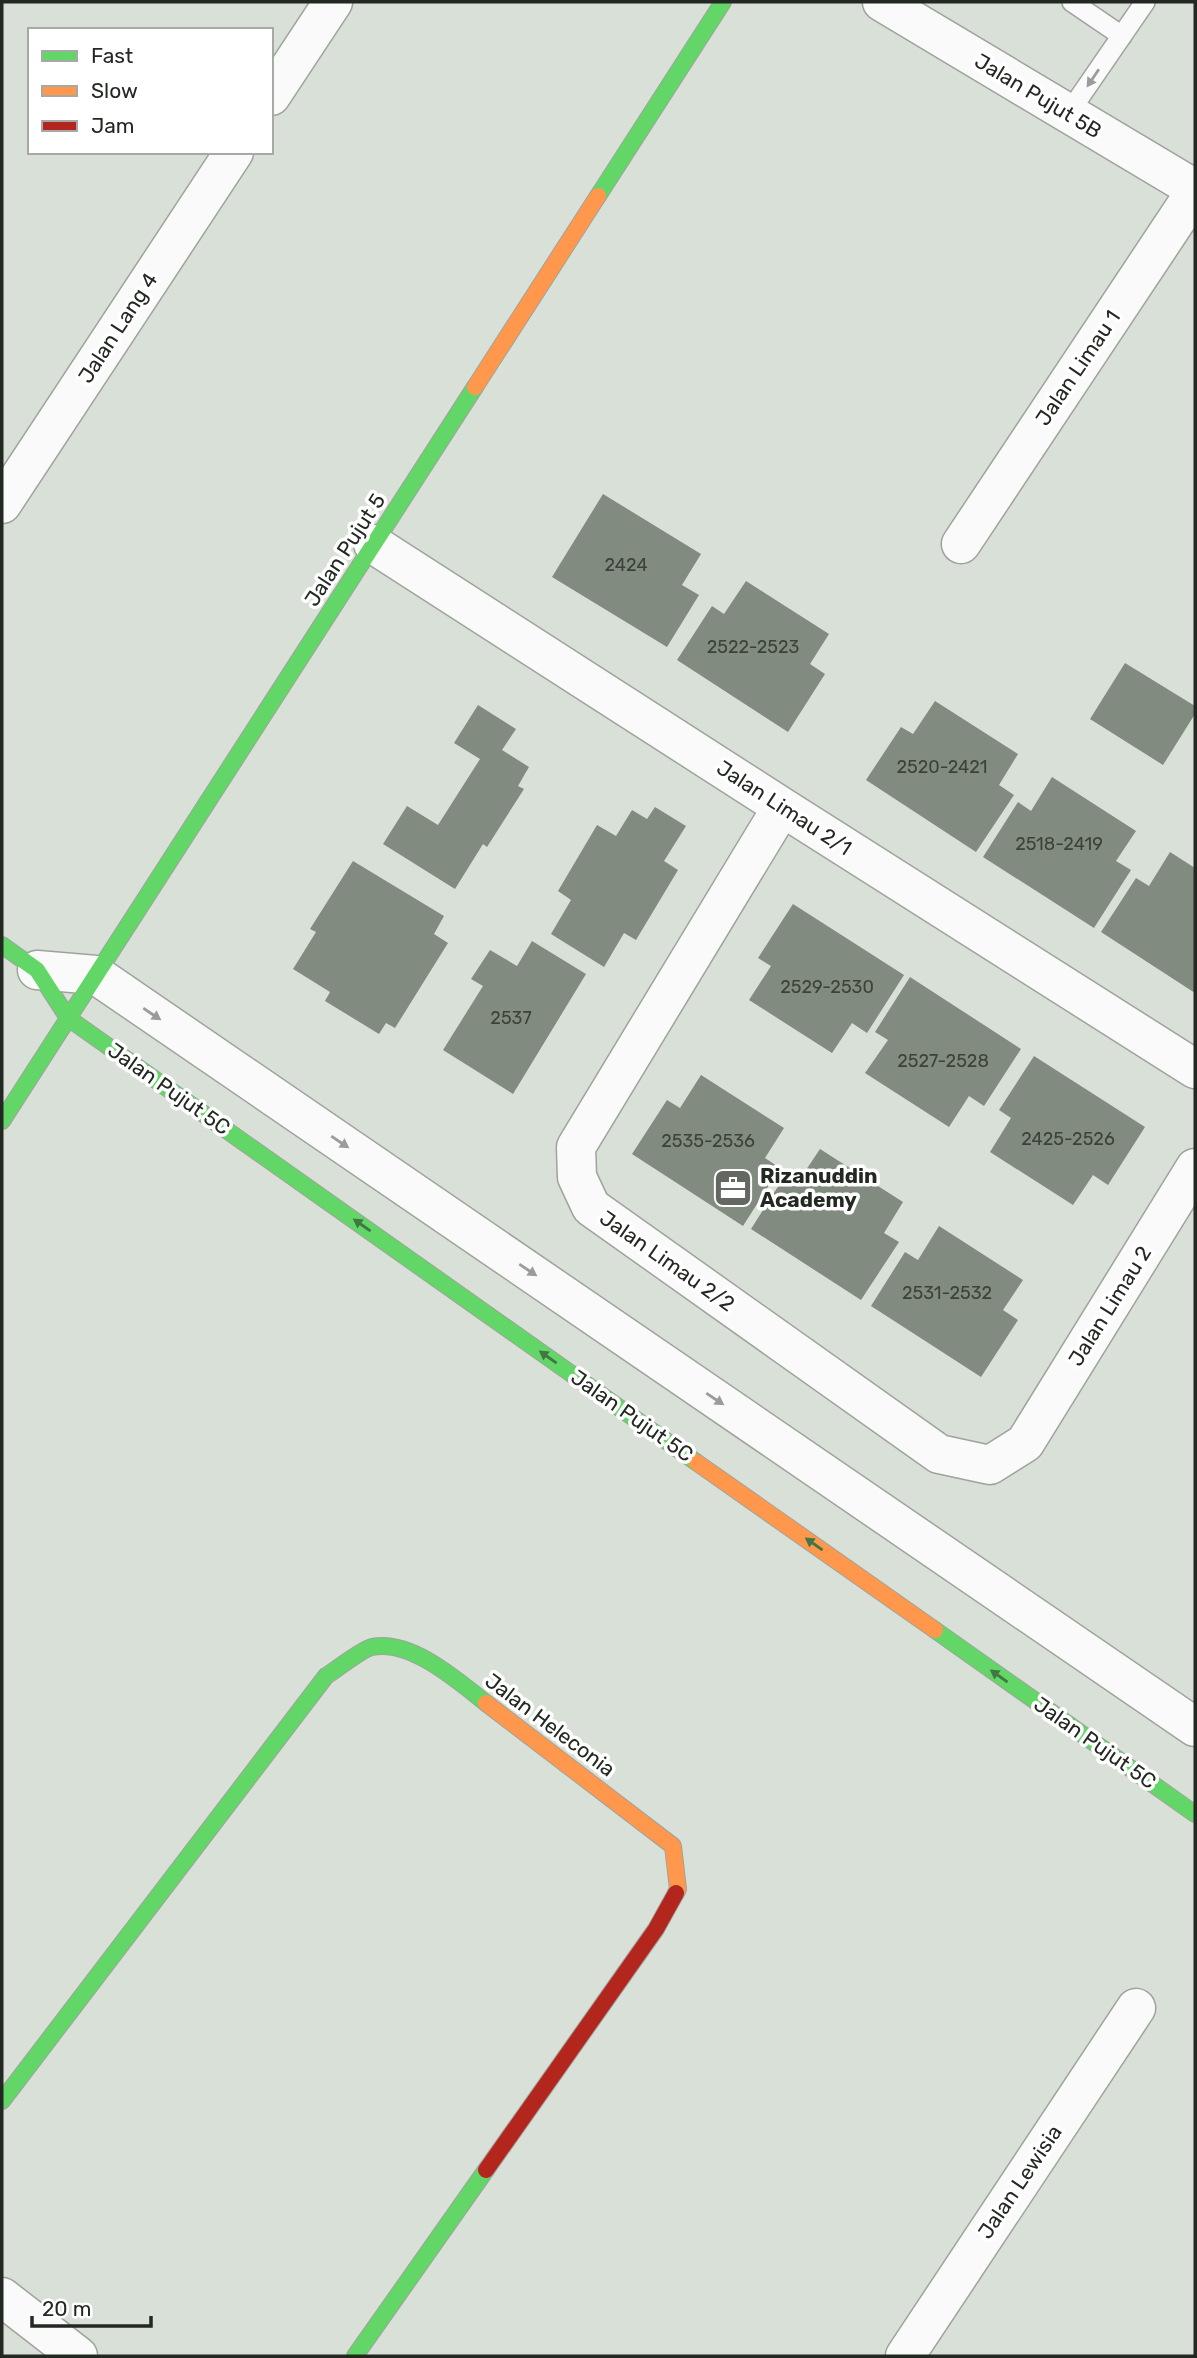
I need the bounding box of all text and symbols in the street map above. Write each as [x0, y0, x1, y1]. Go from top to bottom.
legend [28, 28, 273, 154]
text: Fast [91, 43, 133, 68]
street label: Jalan Pujut 5B [970, 48, 1106, 143]
one-way arrow [1086, 69, 1100, 87]
text: Slow [91, 78, 138, 103]
text: Jam [91, 113, 135, 138]
street label: Jalan Lang 4 [73, 268, 162, 387]
street label: Jalan Limau 1 [1030, 305, 1125, 430]
street label: Jalan Pujut 5 [299, 489, 390, 611]
house number: 2424 [604, 554, 648, 576]
house number: 2522-2523 [707, 636, 799, 658]
street label: Jalan Limau 2/1 [712, 755, 856, 860]
house number: 2520-2421 [896, 756, 988, 778]
house number: 2518-2419 [1015, 833, 1103, 855]
house number: 2529-2530 [780, 976, 874, 998]
one-way arrow [142, 1007, 162, 1020]
house number: 2537 [490, 1007, 532, 1029]
street label: Jalan Pujut 5C [103, 1037, 235, 1140]
house number: 2527-2528 [897, 1050, 989, 1072]
house number: 2425-2526 [1021, 1128, 1115, 1150]
house number: 2535-2536 [661, 1130, 755, 1152]
one-way arrow [331, 1135, 349, 1149]
place label: Rizanuddin Academy [760, 1163, 878, 1212]
office icon: Rizanuddin Academy [712, 1167, 754, 1209]
street label: Jalan Limau 2/2 [595, 1205, 740, 1316]
one-way arrow [353, 1218, 371, 1232]
street label: Jalan Limau 2 [1063, 1241, 1156, 1370]
one-way arrow [519, 1263, 537, 1277]
house number: 2531-2532 [902, 1282, 992, 1304]
one-way arrow [539, 1350, 557, 1364]
street label: Jalan Pujut 5C [566, 1364, 698, 1467]
one-way arrow [706, 1392, 725, 1405]
one-way arrow [805, 1537, 823, 1551]
street label: Jalan Heleconia [480, 1668, 620, 1782]
one-way arrow [990, 1669, 1008, 1683]
street label: Jalan Pujut 5C [1029, 1691, 1161, 1794]
street label: Jalan Lewisia [972, 2120, 1067, 2243]
scale bar [32, 2284, 150, 2328]
text: 20 m [42, 2296, 91, 2321]

